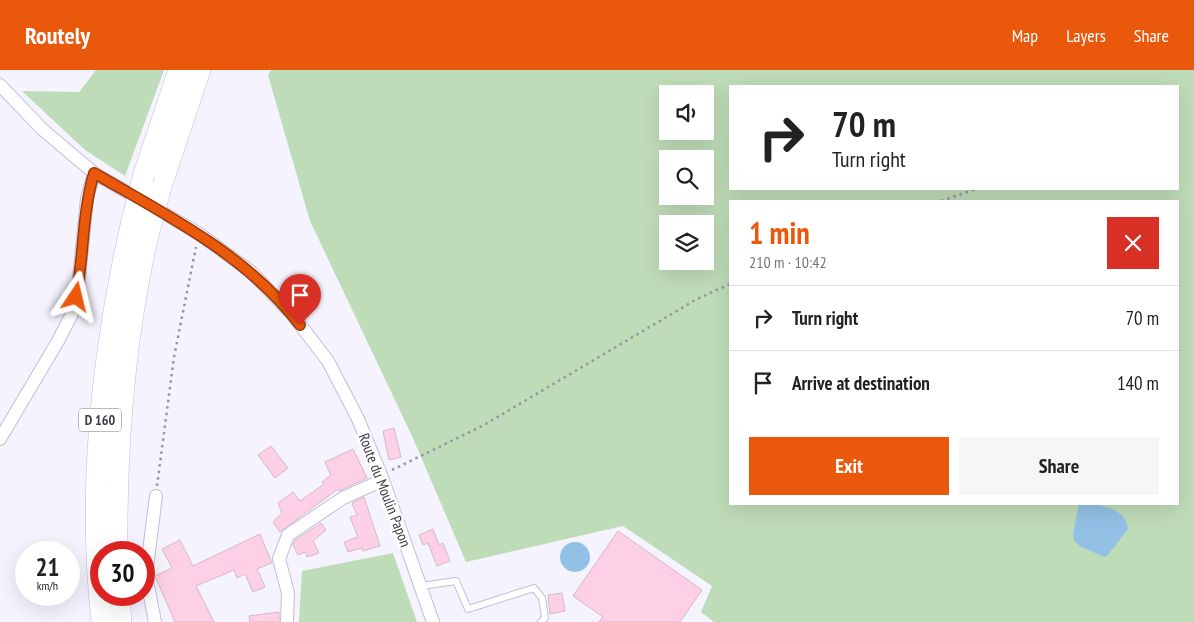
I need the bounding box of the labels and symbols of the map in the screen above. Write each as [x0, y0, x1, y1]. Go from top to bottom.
position arrow [49, 270, 101, 322]
pin [279, 274, 321, 325]
road number: D 160 [79, 408, 121, 432]
street label: Route du Moulin Papon [355, 430, 415, 550]
speed limit sign: 30 [90, 541, 155, 606]

